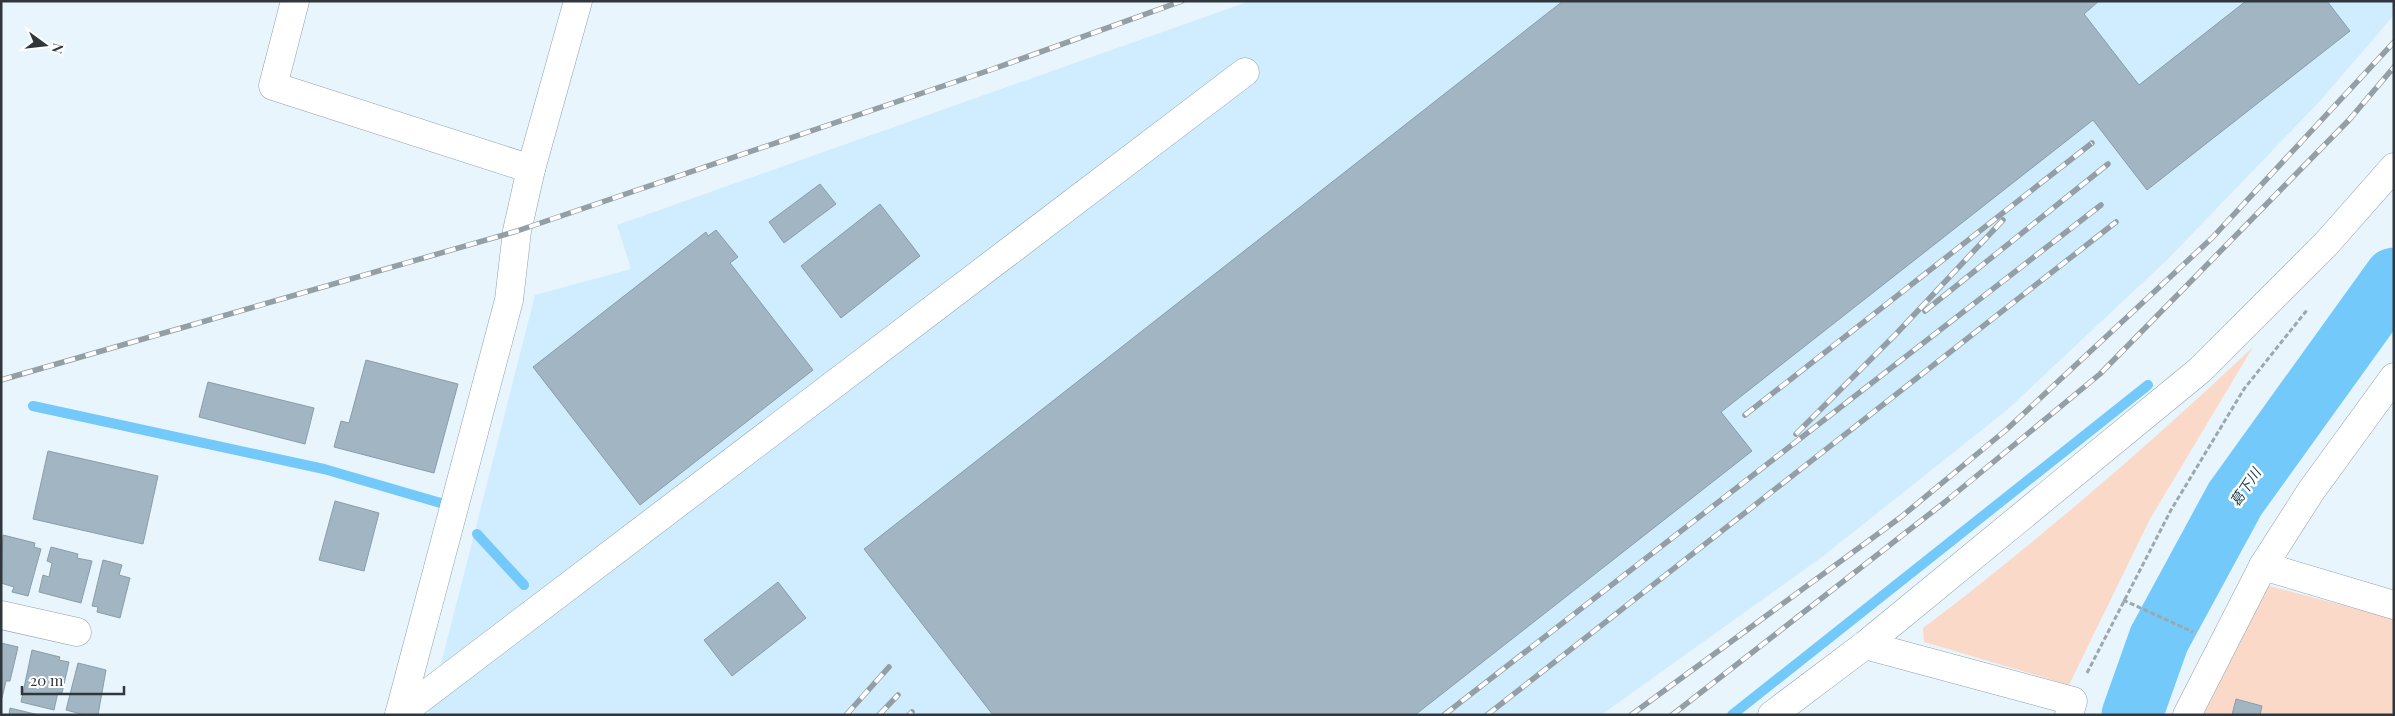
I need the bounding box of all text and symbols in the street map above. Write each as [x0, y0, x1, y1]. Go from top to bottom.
north arrow [20, 20, 70, 70]
text: N [48, 41, 69, 56]
water label: 葛下川 [2225, 463, 2266, 510]
scale bar [22, 664, 125, 696]
text: 20 m [30, 670, 64, 690]

